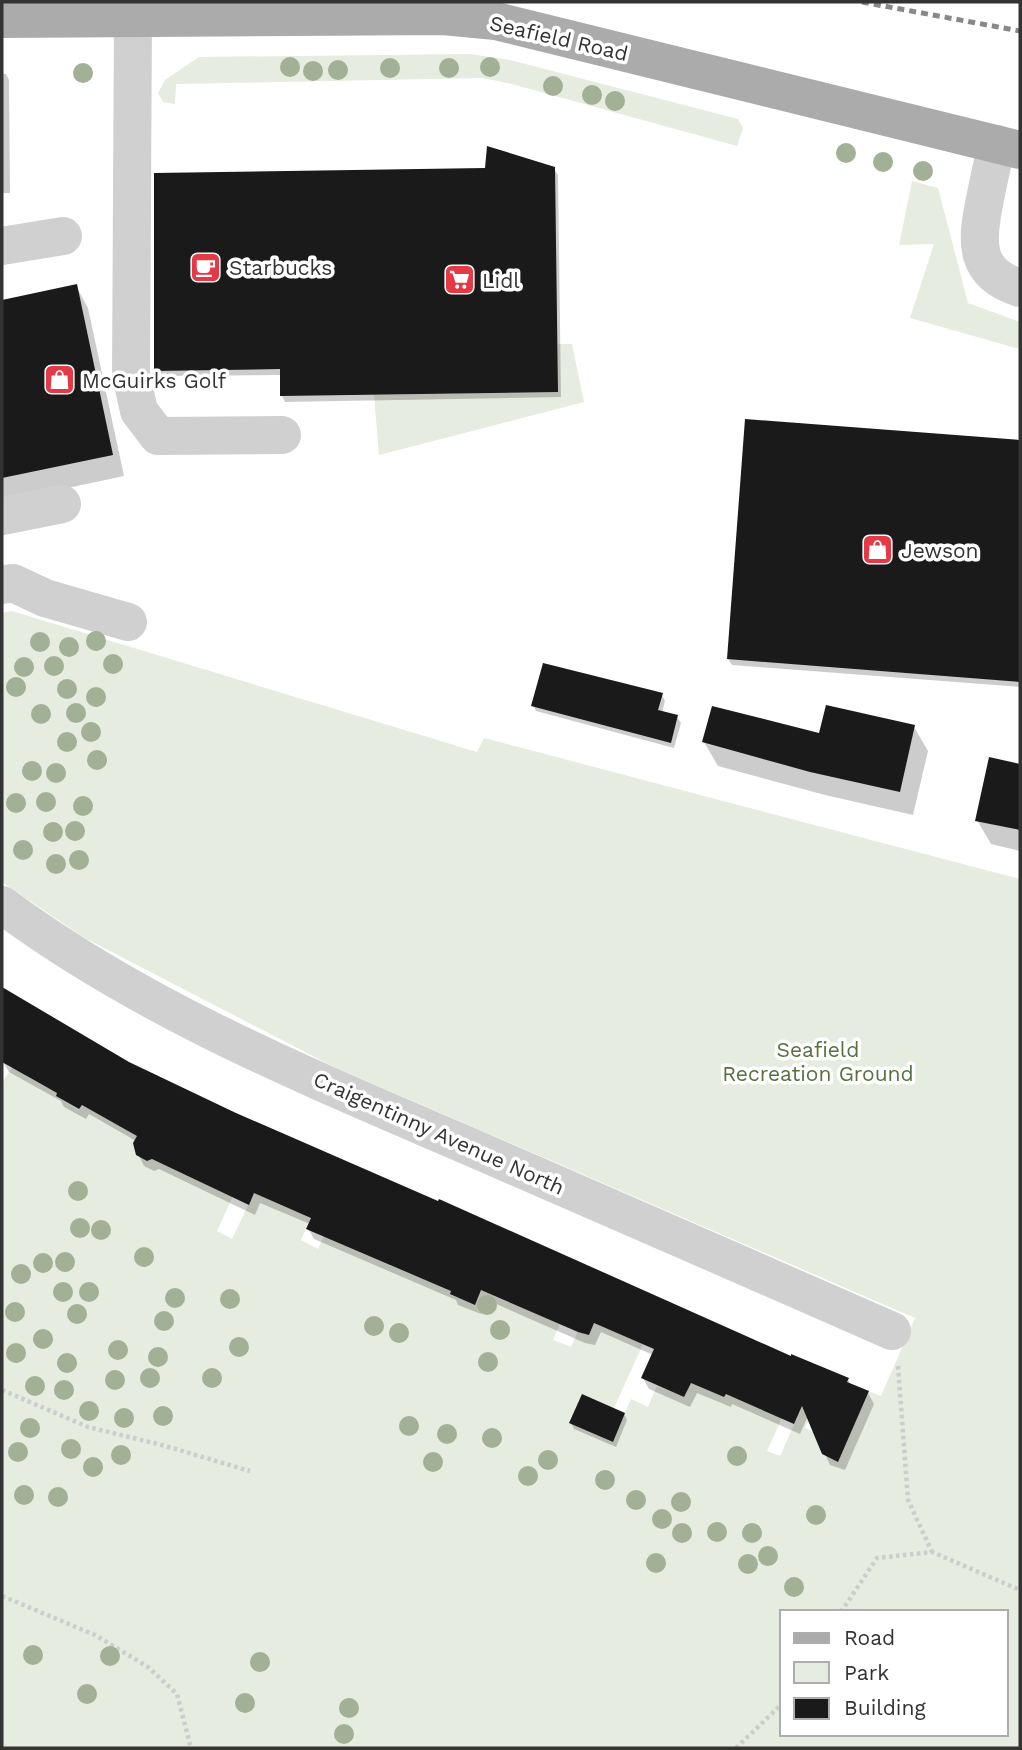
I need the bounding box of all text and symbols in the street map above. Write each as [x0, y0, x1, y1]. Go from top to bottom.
street label: Seafield Road [487, 10, 631, 66]
cafe icon: Starbucks [189, 250, 223, 284]
place label: Starbucks [229, 255, 332, 280]
supermarket icon: Lidl [442, 263, 476, 297]
place label: Lidl [482, 268, 520, 293]
shop icon: McGuirks Golf [42, 363, 76, 397]
place label: McGuirks Golf [82, 368, 226, 393]
shop icon: Jewson [861, 533, 895, 567]
place label: Jewson [901, 538, 979, 563]
park label: Seafield Recreation Ground [722, 1037, 914, 1086]
street label: Craigentinny Avenue North [310, 1066, 568, 1200]
legend [780, 1610, 1008, 1736]
text: Road [844, 1625, 895, 1650]
text: Park [844, 1660, 889, 1685]
text: Building [844, 1695, 926, 1720]

